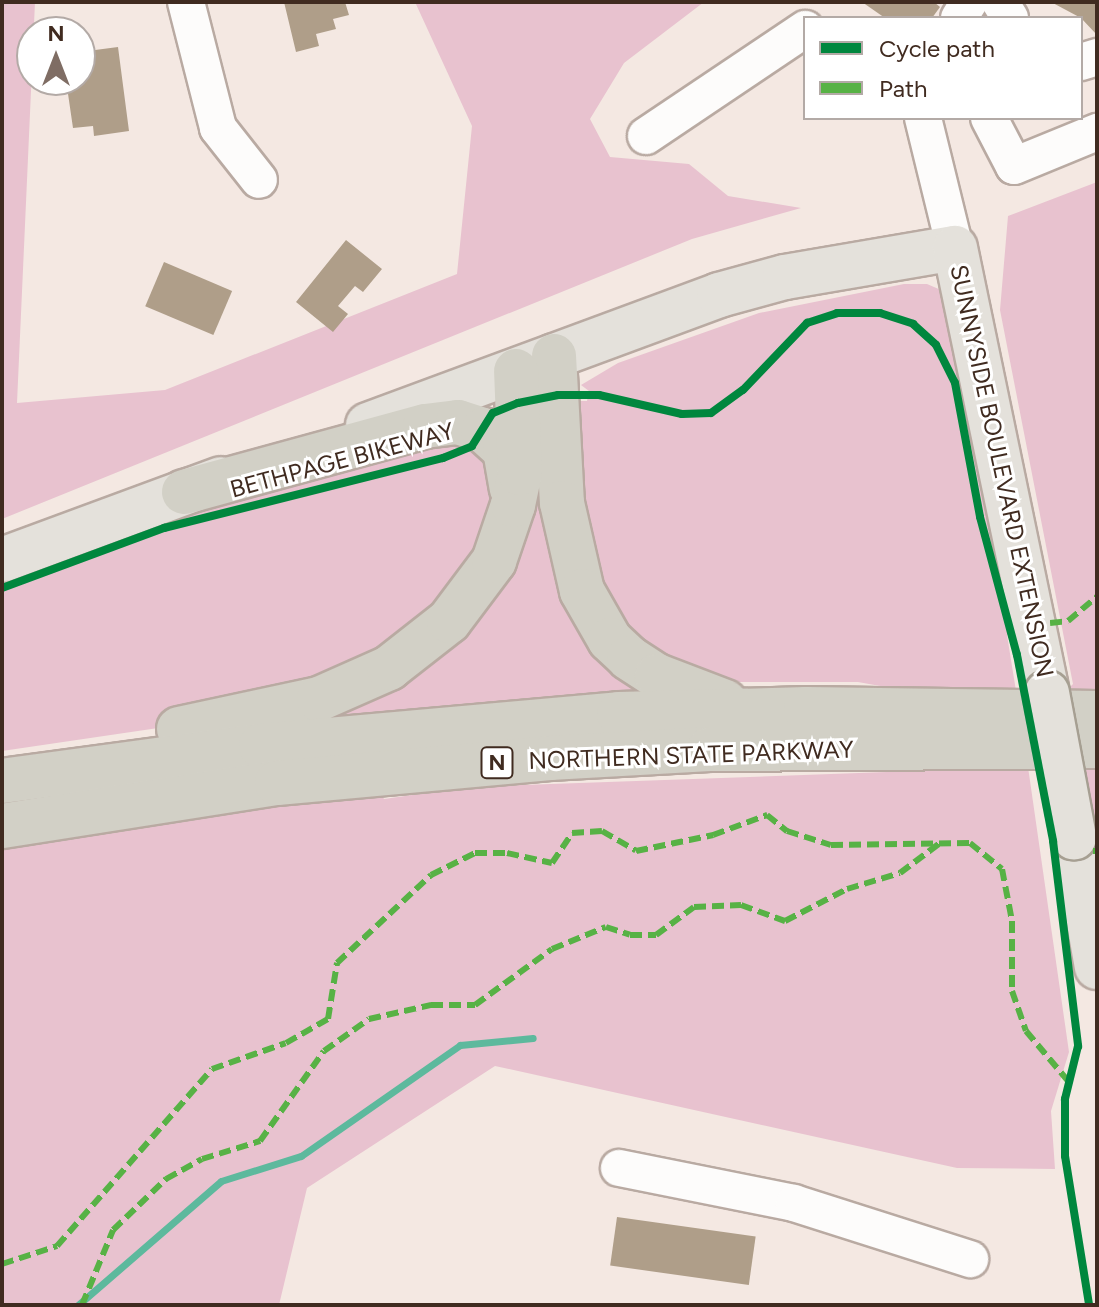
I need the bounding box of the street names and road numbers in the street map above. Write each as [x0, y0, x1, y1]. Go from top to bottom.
street label: SUNNYSIDE BOULEVARD EXTENSION [944, 262, 1060, 680]
street label: BETHPAGE BIKEWAY [227, 416, 457, 504]
street label: NORTHERN STATE PARKWAY [528, 735, 854, 775]
road number: N [479, 745, 515, 781]

